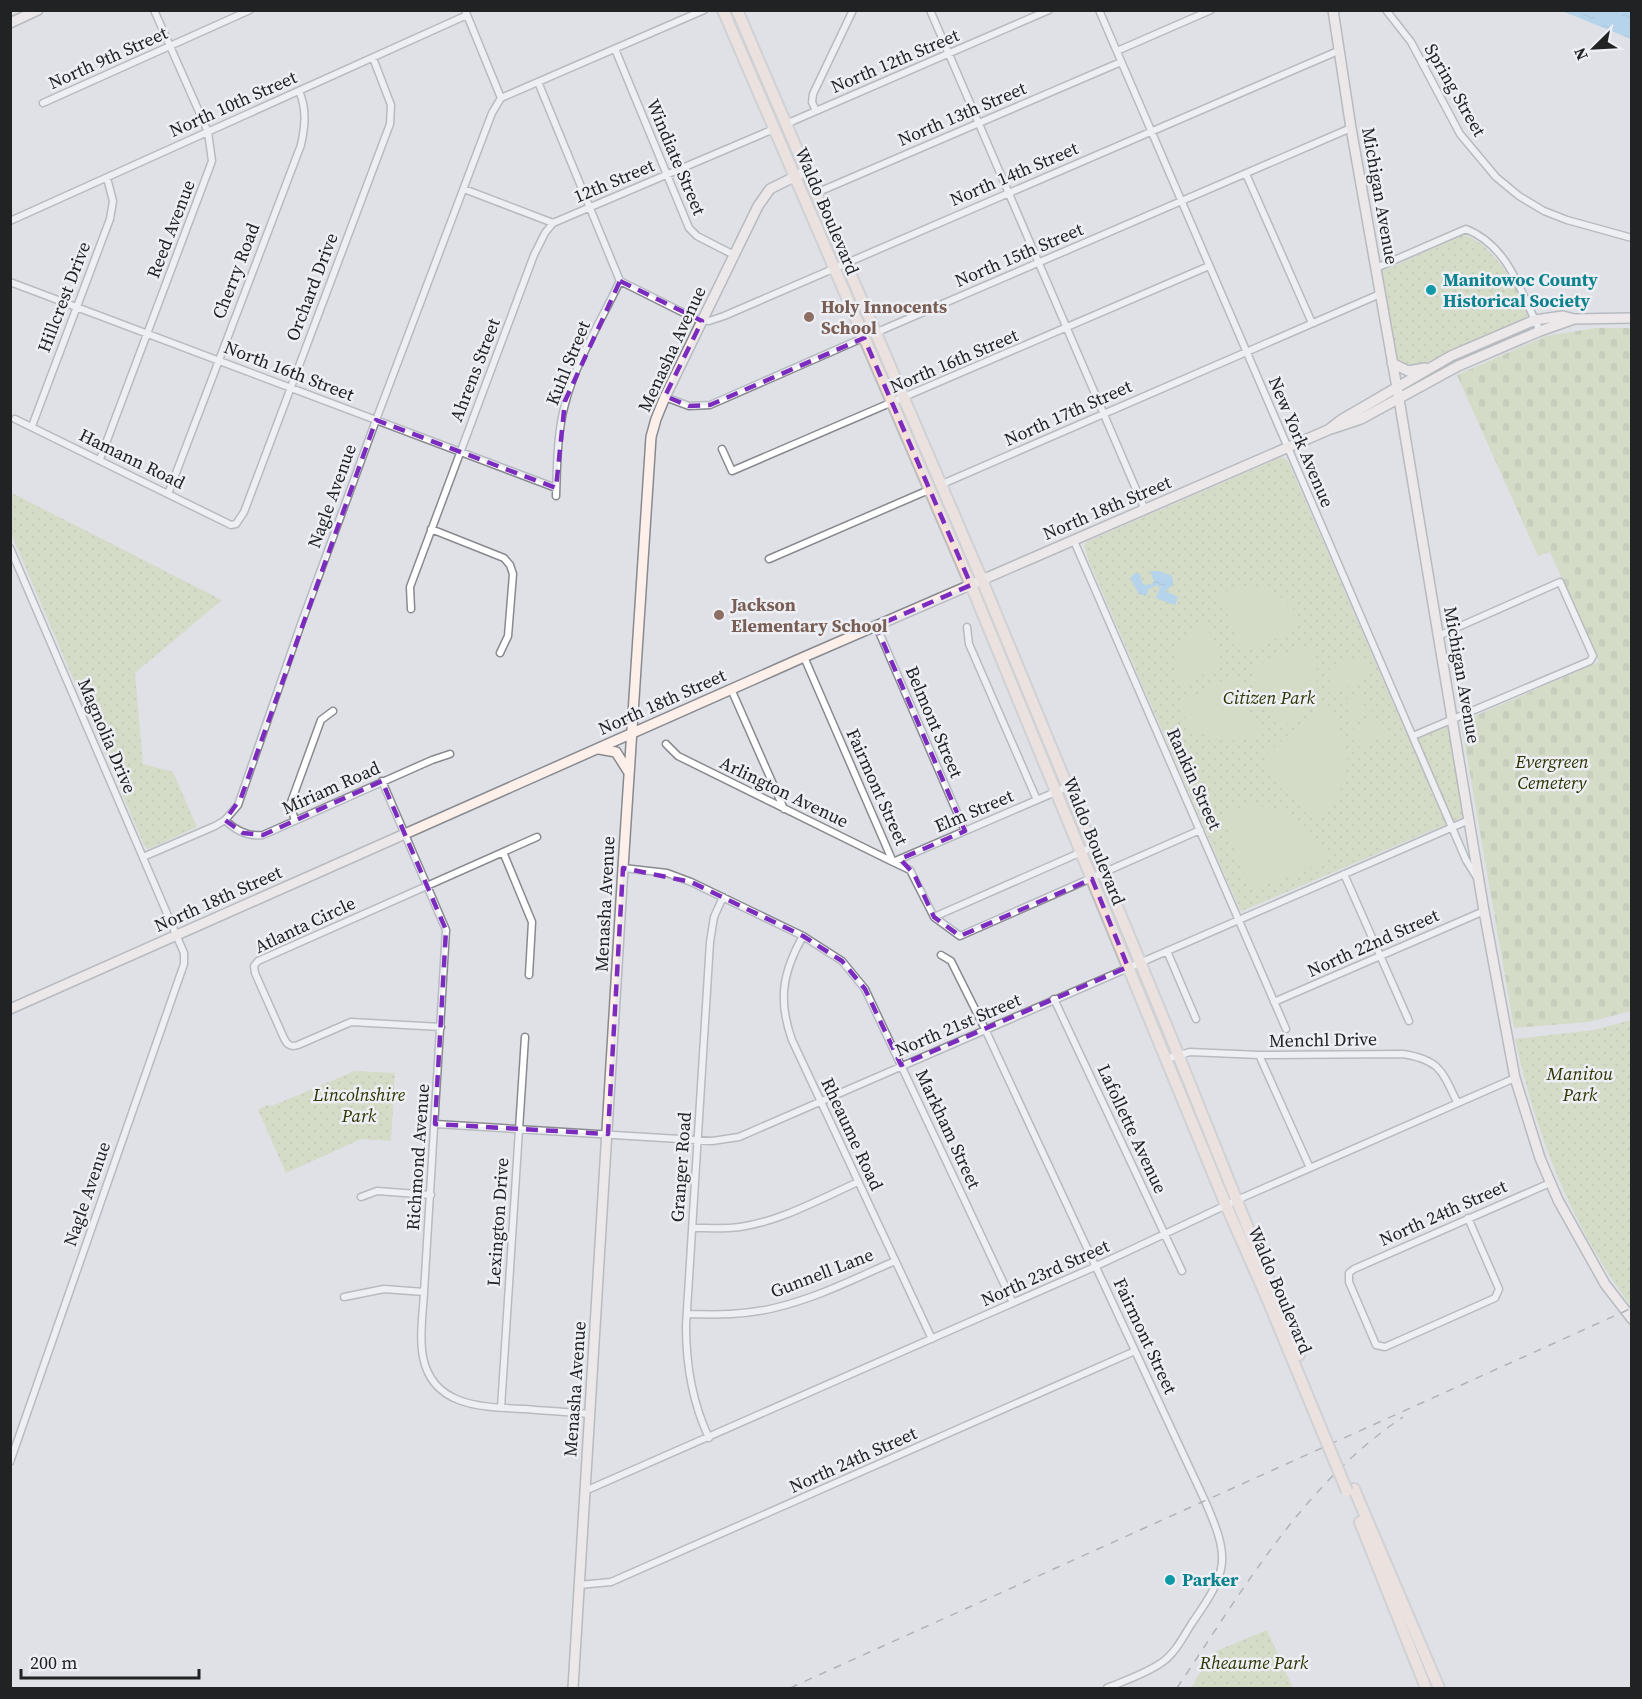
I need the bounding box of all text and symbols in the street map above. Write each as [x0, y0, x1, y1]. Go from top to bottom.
north arrow [1564, 18, 1624, 78]
street label: North 9th Street [44, 20, 172, 95]
street label: North 12th Street [827, 22, 963, 99]
street label: Spring Street [1419, 39, 1492, 141]
text: N [1568, 44, 1593, 64]
street label: North 10th Street [165, 64, 301, 143]
street label: North 13th Street [894, 75, 1030, 152]
street label: Windiate Street [641, 95, 712, 219]
street label: Michigan Avenue [1356, 125, 1405, 266]
street label: North 14th Street [946, 135, 1082, 212]
street label: Waldo Boulevard [789, 143, 866, 278]
street label: 12th Street [570, 152, 658, 209]
street label: Reed Avenue [140, 176, 201, 282]
street label: North 15th Street [951, 216, 1087, 293]
street label: Cherry Road [206, 219, 265, 322]
street label: Orchard Drive [279, 229, 344, 344]
street label: Hillcrest Drive [31, 238, 96, 356]
place label: Manitowoc County Historical Society [1443, 267, 1598, 313]
street label: Menasha Avenue [631, 282, 712, 416]
marker: Manitowoc County Historical Society [1424, 283, 1438, 297]
place label: Holy Innocents School [821, 294, 947, 340]
marker: Holy Innocents School [802, 310, 816, 324]
street label: Ahrens Street [443, 314, 506, 425]
street label: Kuhl Street [539, 317, 596, 409]
street label: North 16th Street [886, 322, 1022, 399]
street label: North 16th Street [221, 334, 358, 407]
street label: North 17th Street [1000, 373, 1136, 452]
street label: New York Avenue [1263, 373, 1340, 511]
street label: Hamann Road [75, 422, 189, 495]
street label: Nagle Avenue [301, 440, 362, 551]
street label: North 18th Street [1039, 469, 1175, 546]
place label: Jackson Elementary School [730, 592, 888, 638]
street label: Michigan Avenue [1438, 604, 1487, 745]
marker: Jackson Elementary School [712, 608, 726, 622]
street label: North 18th Street [594, 662, 730, 741]
street label: Belmont Street [900, 662, 969, 782]
street label: Magnolia Drive [72, 675, 143, 797]
park label: Citizen Park [1223, 685, 1316, 710]
street label: Fairmont Street [841, 724, 914, 849]
street label: Rankin Street [1161, 724, 1228, 834]
park label: Evergreen Cemetery [1514, 749, 1589, 795]
street label: Arlington Avenue [716, 750, 853, 834]
street label: Miriam Road [278, 755, 384, 820]
street label: Waldo Boulevard [1057, 773, 1132, 909]
street label: Elm Street [931, 783, 1017, 838]
street label: Menasha Avenue [588, 835, 621, 973]
street label: North 18th Street [150, 859, 286, 938]
street label: Atlanta Circle [250, 890, 359, 959]
street label: North 22nd Street [1303, 902, 1443, 983]
street label: North 21st Street [891, 987, 1025, 1062]
street label: Menchl Drive [1269, 1026, 1377, 1053]
street label: Lafollette Avenue [1092, 1060, 1173, 1197]
park label: Manitou Park [1546, 1061, 1614, 1107]
street label: Markham Street [910, 1065, 987, 1193]
street label: Rheaume Road [815, 1073, 889, 1194]
park label: Lincolnshire Park [312, 1082, 406, 1128]
street label: Richmond Avenue [400, 1083, 435, 1231]
street label: Granger Road [664, 1111, 697, 1223]
street label: Nagle Avenue [57, 1138, 116, 1249]
street label: Lexington Drive [481, 1157, 514, 1287]
street label: North 24th Street [1375, 1173, 1511, 1252]
street label: Waldo Boulevard [1242, 1222, 1319, 1357]
street label: North 23rd Street [977, 1233, 1113, 1312]
street label: Gunnell Lane [767, 1241, 877, 1304]
street label: Fairmont Street [1108, 1274, 1183, 1398]
street label: Menasha Avenue [557, 1320, 592, 1458]
street label: North 24th Street [785, 1420, 921, 1499]
place label: Parker [1182, 1567, 1239, 1592]
marker: Parker [1163, 1573, 1177, 1587]
scale bar [21, 1642, 200, 1680]
text: 200 m [30, 1650, 77, 1675]
park label: Rheaume Park [1199, 1650, 1309, 1675]

